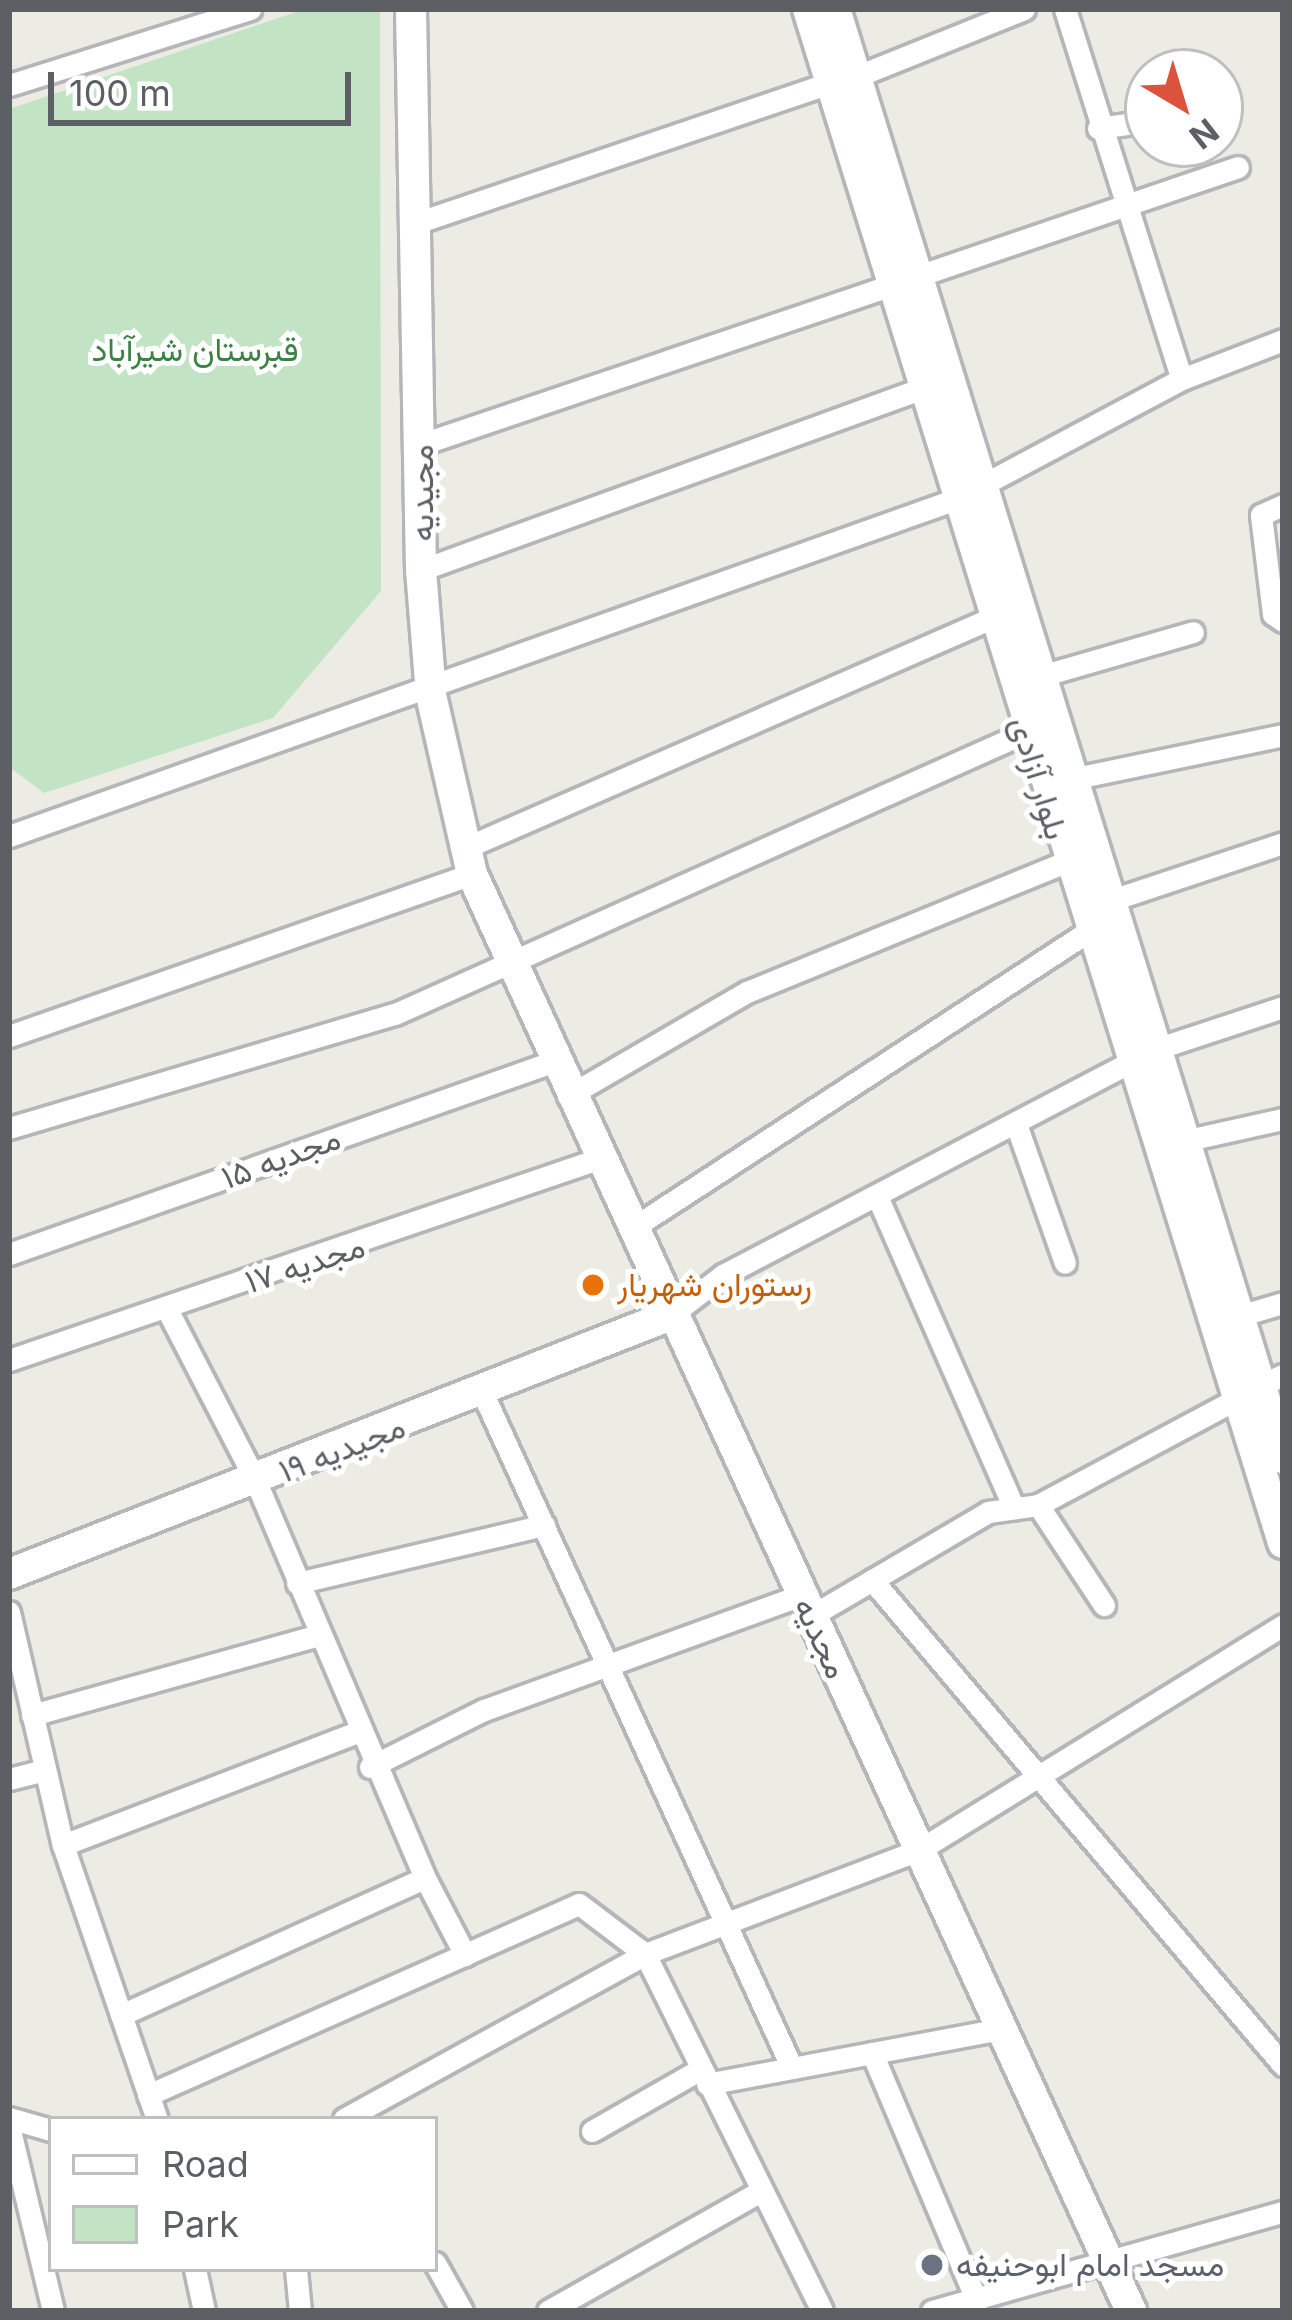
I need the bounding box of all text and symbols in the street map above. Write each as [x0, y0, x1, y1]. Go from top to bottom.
scale bar [54, 48, 357, 122]
north arrow [1124, 48, 1244, 168]
text: 100 m [69, 71, 171, 115]
text: N [1182, 111, 1227, 158]
park label: قبرستان شیرآباد [91, 330, 299, 370]
street label: مجیدیه [402, 444, 442, 542]
street label: بلوار آزادی [1002, 712, 1076, 844]
street label: مجدیه ۱۵ [216, 1118, 346, 1198]
street label: مجدیه ۱۷ [240, 1226, 370, 1302]
place label: رستوران شهریار [617, 1265, 812, 1305]
marker: رستوران شهریار [580, 1272, 606, 1298]
street label: مجیدیه ۱۹ [273, 1407, 411, 1491]
street label: مجدیه [785, 1591, 857, 1685]
legend [48, 2116, 438, 2272]
text: Road [162, 2142, 249, 2186]
text: Park [162, 2202, 239, 2246]
place label: مسجد امام ابوحنیفه [956, 2245, 1224, 2285]
marker: مسجد امام ابوحنیفه [919, 2252, 945, 2278]

